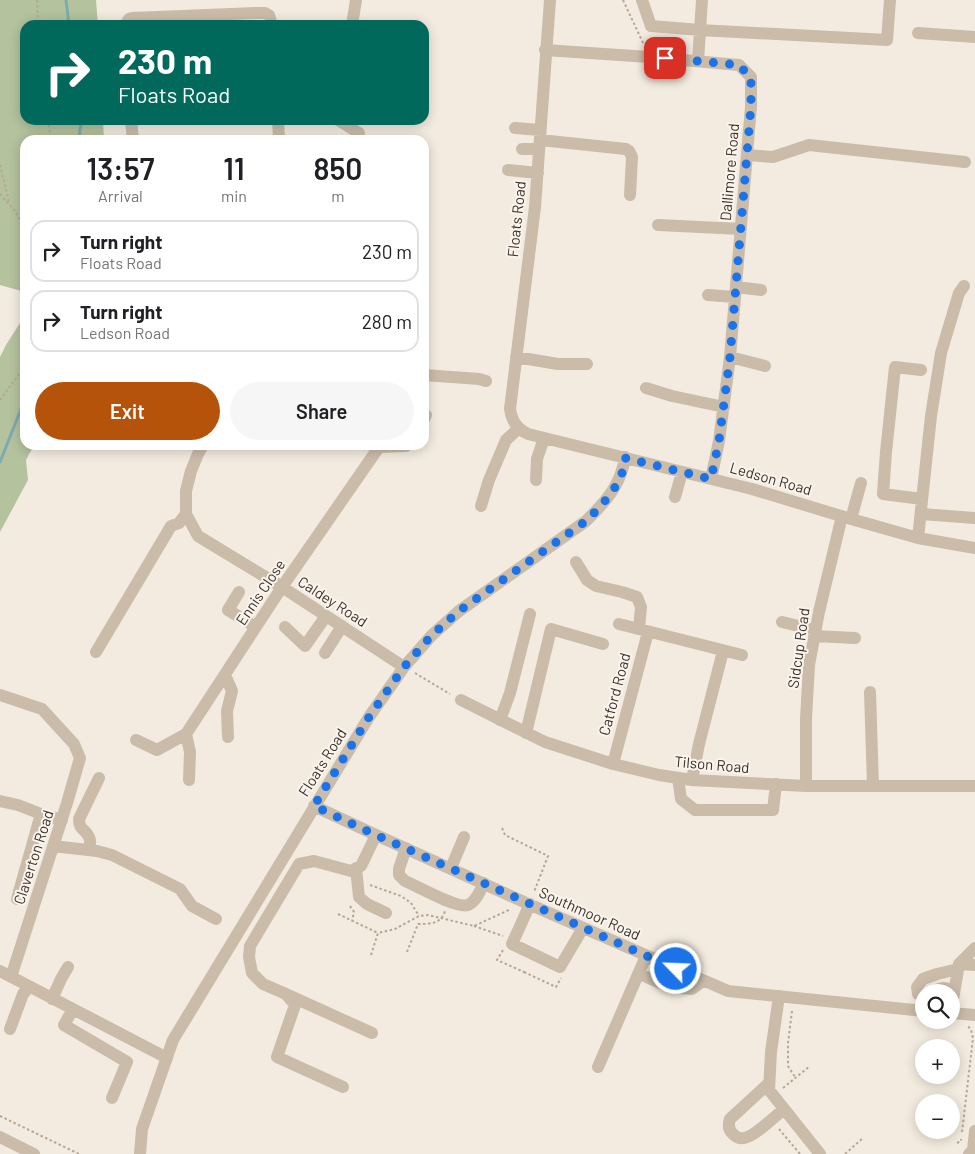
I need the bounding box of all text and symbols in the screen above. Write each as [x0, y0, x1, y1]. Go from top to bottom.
pin [644, 37, 686, 79]
text: 230 m [118, 39, 212, 81]
icon: right [35, 40, 100, 105]
icon: arrive [651, 44, 679, 72]
text: Floats Road [118, 81, 230, 107]
street label: Dallimore Road [716, 123, 742, 221]
text: 13:57 [87, 150, 154, 186]
text: 11 [223, 150, 245, 186]
text: 850 [313, 150, 362, 186]
street label: Floats Road [503, 180, 529, 258]
text: Arrival [98, 186, 143, 205]
text: min [221, 186, 247, 205]
text: m [331, 186, 345, 205]
text: Turn right [80, 230, 162, 253]
icon: right [37, 237, 65, 265]
text: 230 m [362, 240, 412, 263]
text: Floats Road [80, 253, 162, 272]
text: Turn right [80, 300, 162, 323]
icon: right [37, 307, 65, 335]
text: 280 m [362, 310, 412, 333]
text: Ledson Road [80, 323, 170, 342]
button: Exit [35, 382, 220, 440]
button: Share [230, 382, 414, 440]
street label: Ledson Road [728, 458, 814, 498]
street label: Ennis Close [232, 556, 288, 628]
street label: Caldey Road [295, 572, 371, 630]
street label: Sidcup Road [783, 607, 813, 689]
street label: Catford Road [594, 651, 634, 737]
street label: Floats Road [294, 725, 350, 799]
street label: Tilson Road [674, 752, 750, 776]
street label: Claverton Road [9, 807, 57, 907]
street label: Southmoor Road [537, 883, 643, 943]
position arrow [649, 942, 701, 994]
map controls [915, 984, 960, 1139]
button: search [915, 984, 960, 1029]
button: + [915, 1039, 960, 1084]
button: − [915, 1094, 960, 1139]

